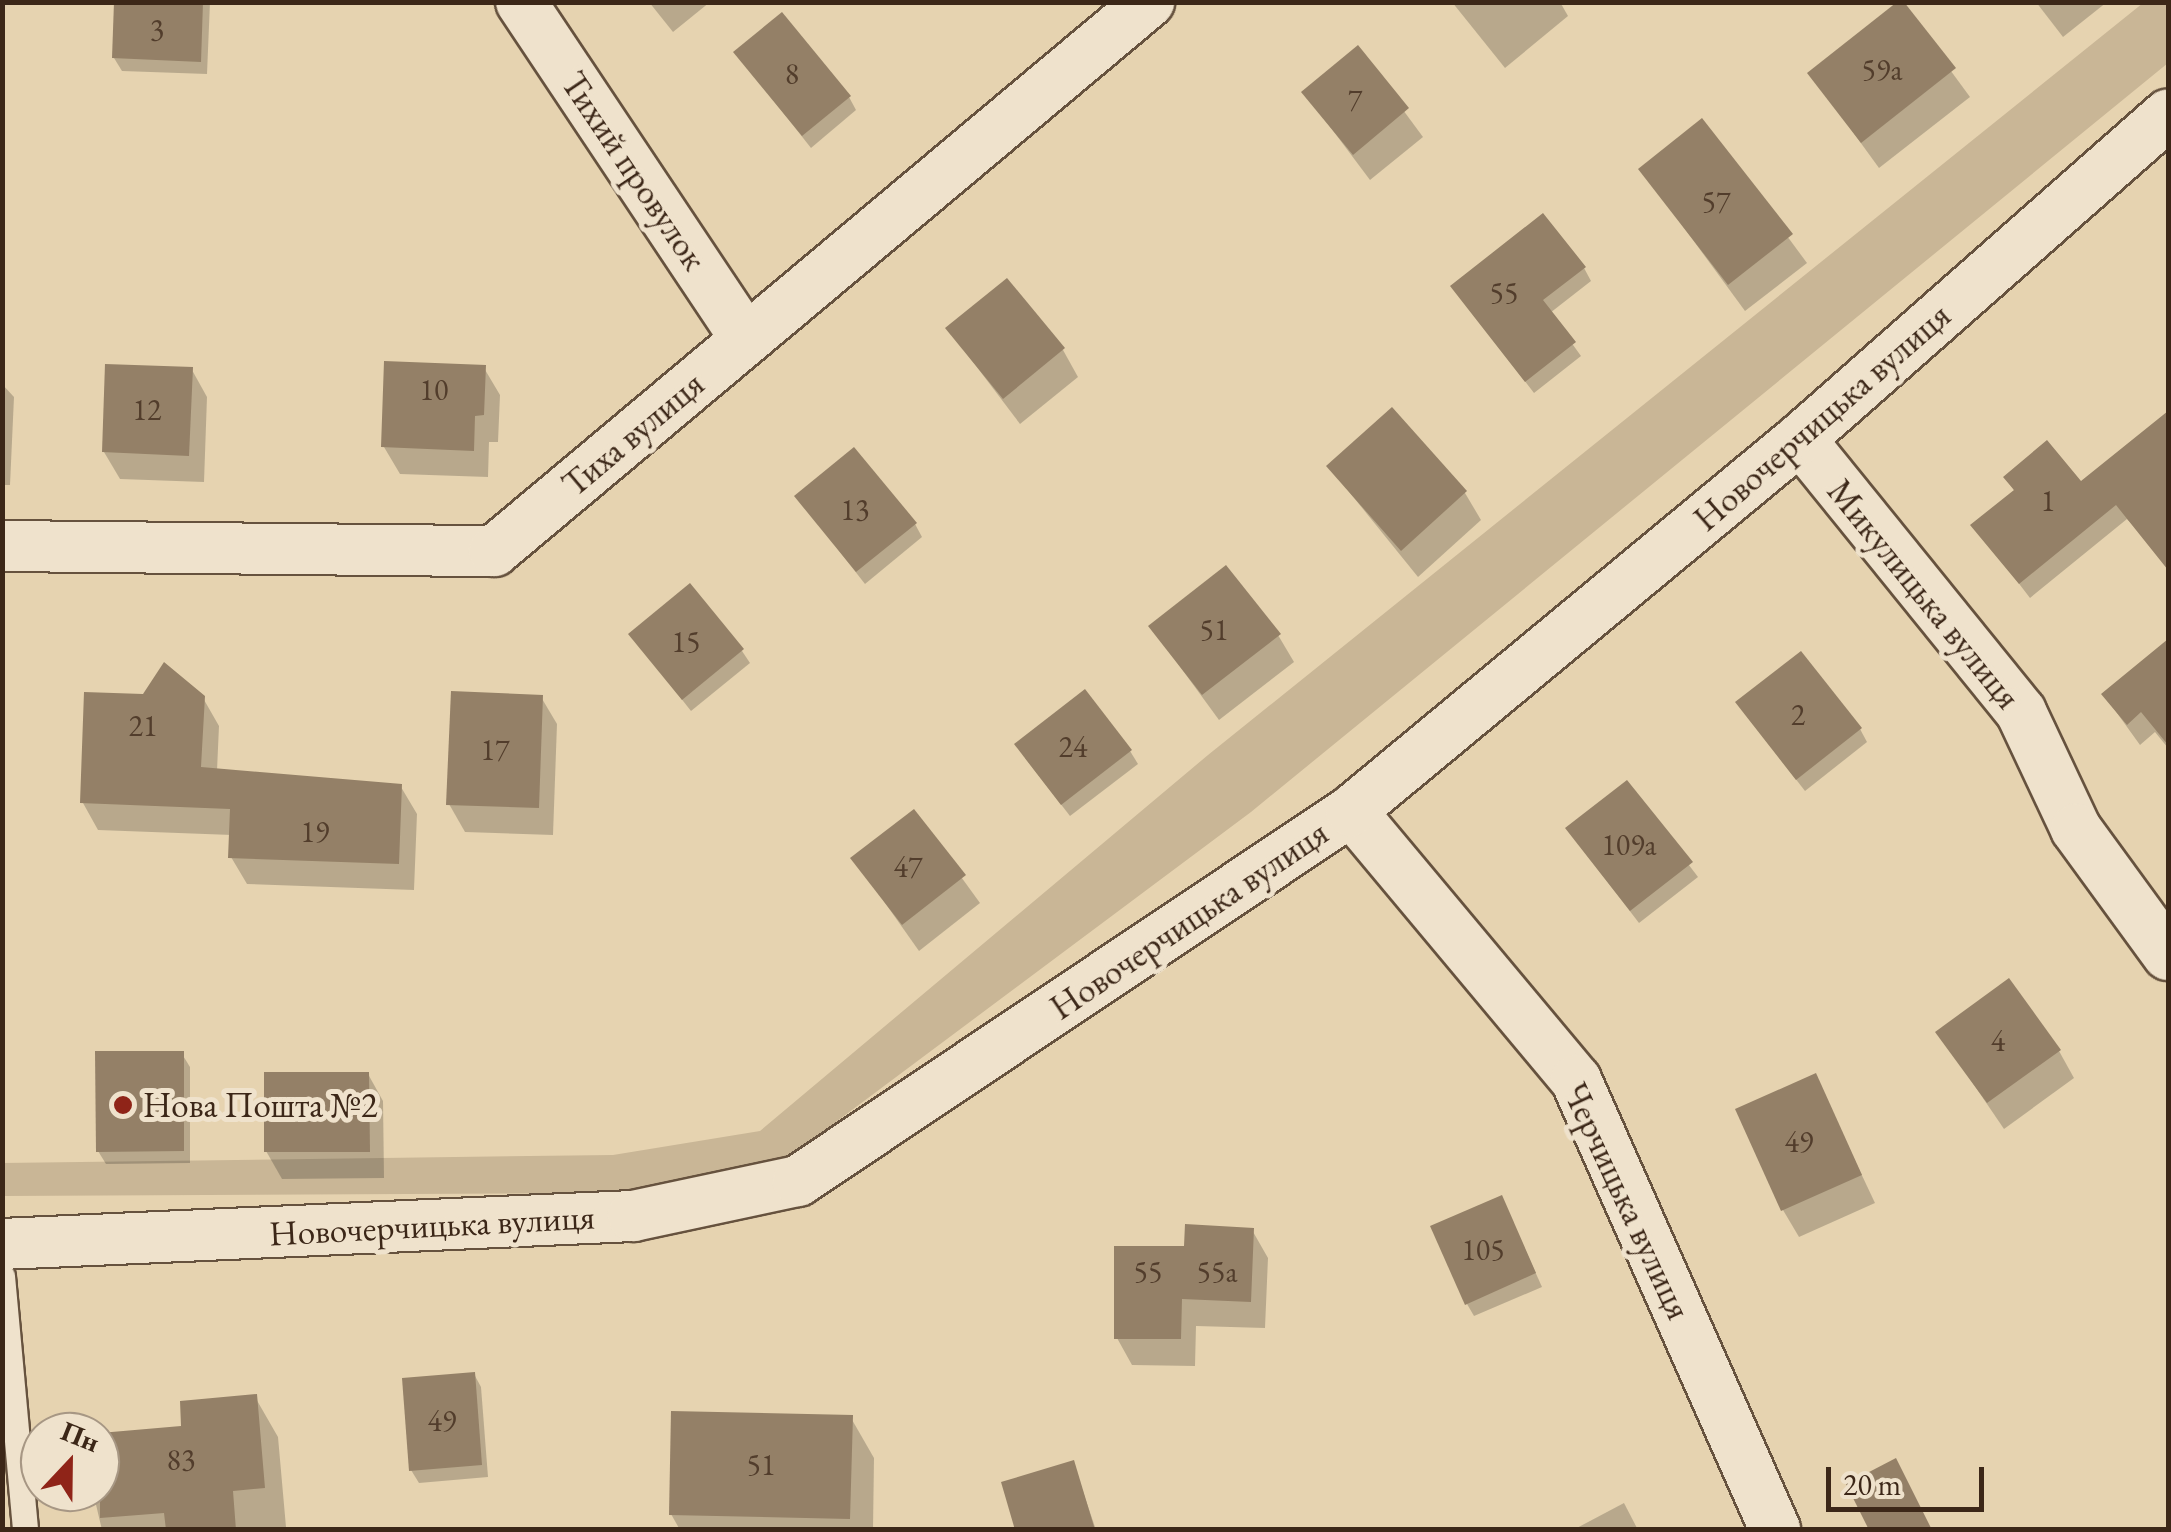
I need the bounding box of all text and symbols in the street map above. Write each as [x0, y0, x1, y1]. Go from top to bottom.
house number: 3 [150, 12, 164, 48]
house number: 59а [1862, 52, 1902, 88]
house number: 8 [785, 56, 799, 92]
street label: Тихий провулок [552, 64, 716, 278]
house number: 7 [1348, 82, 1362, 118]
house number: 57 [1702, 184, 1730, 220]
house number: 55 [1490, 275, 1518, 311]
street label: Новочерчицька вулиця [1685, 294, 1959, 540]
street label: Тиха вулиця [554, 363, 712, 505]
house number: 10 [420, 372, 448, 408]
house number: 12 [133, 392, 161, 428]
street label: Микулицька вулиця [1819, 471, 2029, 717]
house number: 1 [2041, 483, 2055, 519]
house number: 13 [841, 492, 869, 528]
house number: 51 [1200, 612, 1228, 648]
house number: 15 [672, 624, 700, 660]
house number: 2 [1791, 697, 1805, 733]
house number: 21 [129, 708, 157, 744]
house number: 24 [1059, 729, 1087, 765]
house number: 17 [481, 732, 509, 768]
street label: Новочерчицька вулиця [1042, 811, 1336, 1029]
house number: 19 [301, 814, 329, 850]
house number: 109а [1601, 827, 1657, 863]
house number: 47 [894, 849, 922, 885]
house number: 4 [1991, 1023, 2005, 1059]
street label: Черчицька вулиця [1554, 1076, 1700, 1326]
place label: Нова Пошта №2 [143, 1084, 377, 1126]
marker: Нова Пошта №2 [112, 1094, 134, 1116]
house number: 49 [1785, 1124, 1813, 1160]
street label: Новочерчицька вулиця [268, 1195, 596, 1255]
house number: 105 [1461, 1232, 1505, 1268]
house number: 55 [1134, 1254, 1162, 1290]
house number: 55а [1197, 1254, 1237, 1290]
house number: 49 [428, 1403, 456, 1439]
north arrow [20, 1412, 120, 1512]
text: Пн [56, 1412, 105, 1460]
house number: 83 [167, 1442, 195, 1478]
house number: 51 [747, 1447, 775, 1483]
scale bar [1831, 1447, 1988, 1509]
text: 20 m [1843, 1465, 1901, 1504]

